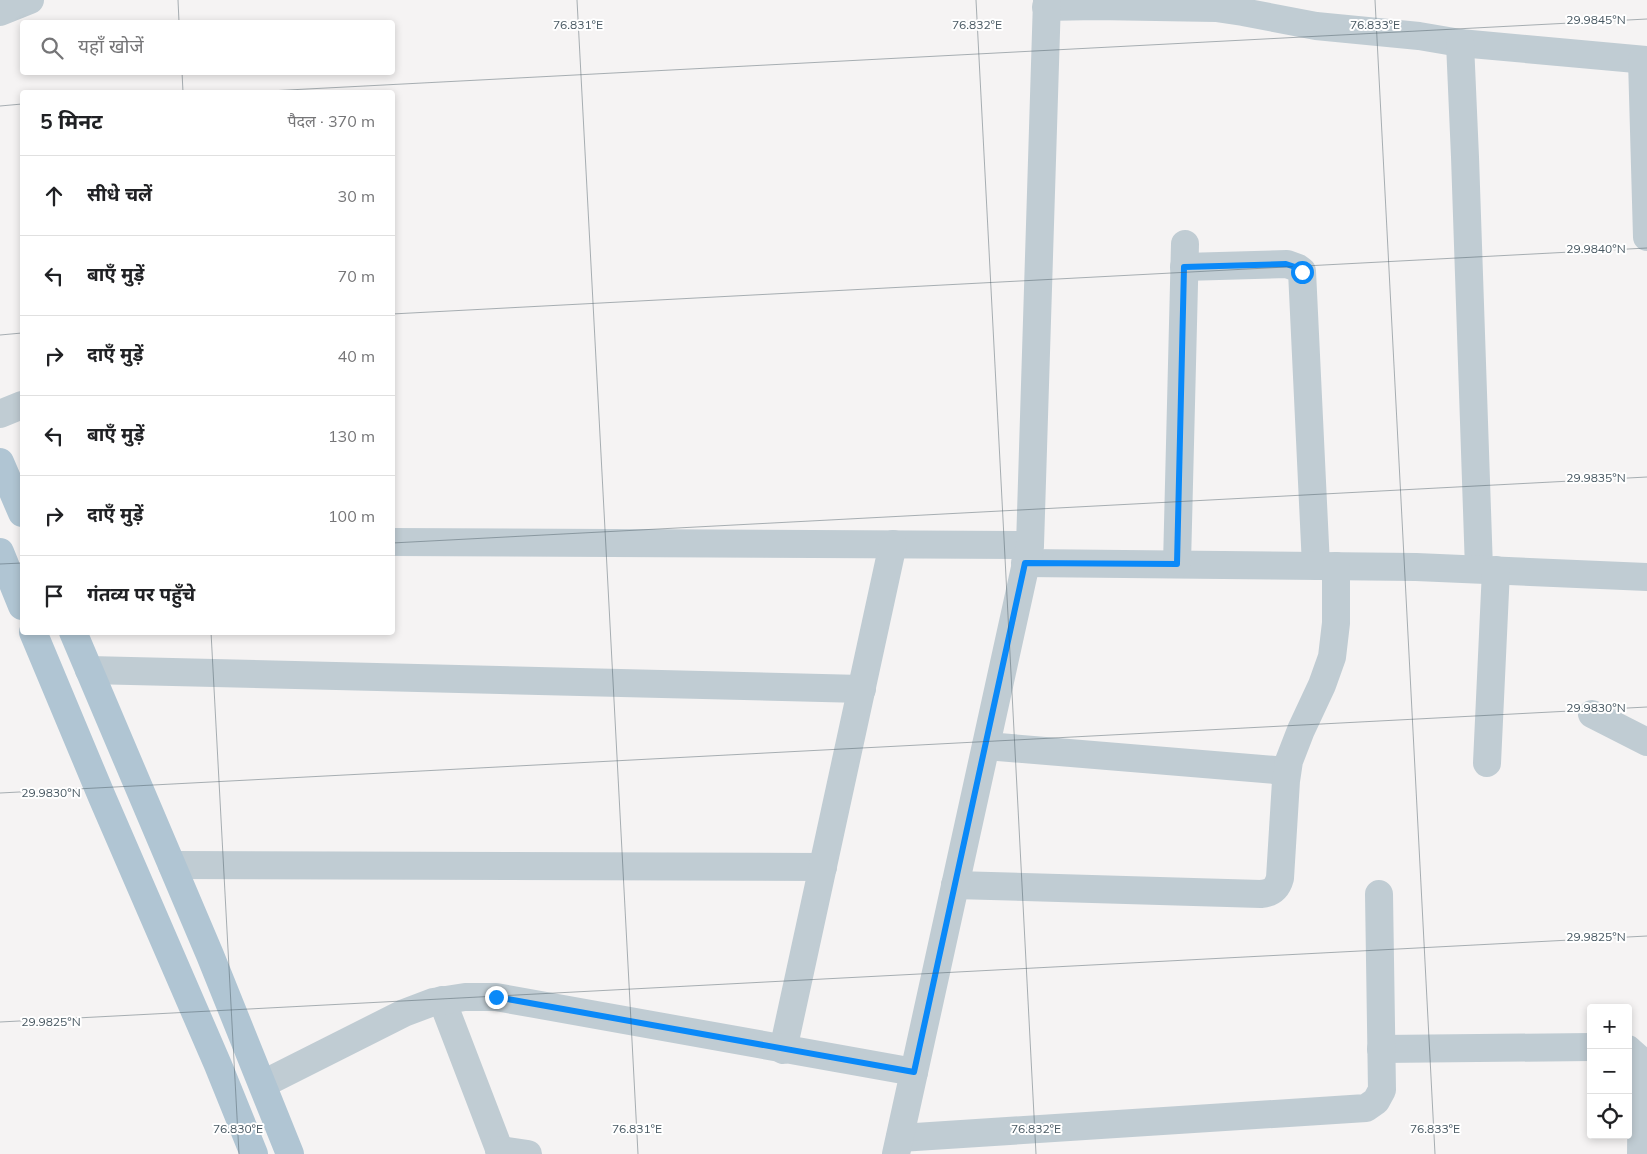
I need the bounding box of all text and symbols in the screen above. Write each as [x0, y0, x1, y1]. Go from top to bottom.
text: 29.9845°N [1566, 12, 1626, 27]
text: 76.831°E [553, 17, 603, 32]
text: 76.832°E [952, 17, 1002, 32]
text: 76.833°E [1350, 17, 1400, 32]
search box [20, 20, 395, 75]
icon: search [38, 34, 66, 62]
text: यहाँ खोजें [78, 34, 144, 58]
text: 5 मिनट [40, 108, 102, 134]
text: पैदल · 370 m [287, 111, 375, 131]
icon: ahead [40, 182, 68, 210]
text: सीधे चलें [87, 182, 152, 206]
text: 30 m [338, 186, 375, 206]
text: 29.9840°N [1566, 241, 1626, 256]
route start [1291, 261, 1314, 284]
icon: left [40, 262, 68, 290]
text: बाएँ मुड़ें [87, 262, 144, 286]
text: 70 m [338, 266, 375, 286]
icon: right [40, 342, 68, 370]
text: दाएँ मुड़ें [87, 342, 143, 366]
text: 40 m [338, 346, 375, 366]
icon: left [40, 422, 68, 450]
text: बाएँ मुड़ें [87, 422, 144, 446]
text: 130 m [328, 426, 375, 446]
text: 29.9835°N [1566, 470, 1626, 485]
icon: right [40, 502, 68, 530]
text: दाएँ मुड़ें [87, 502, 143, 526]
text: 100 m [328, 506, 375, 526]
icon: arrive [40, 582, 68, 610]
text: गंतव्य पर पहुँचे [87, 582, 195, 606]
text: 29.9830°N [1566, 700, 1626, 715]
text: 29.9830°N [21, 785, 81, 800]
text: 29.9825°N [1566, 929, 1626, 944]
route end [485, 986, 508, 1009]
map controls [1587, 1004, 1632, 1139]
button: + [1587, 1004, 1632, 1049]
text: 29.9825°N [21, 1014, 81, 1029]
button: − [1587, 1049, 1632, 1094]
button: locate [1587, 1094, 1632, 1139]
text: 76.830°E [213, 1121, 263, 1136]
text: 76.831°E [612, 1121, 662, 1136]
text: 76.832°E [1011, 1121, 1061, 1136]
text: 76.833°E [1410, 1121, 1460, 1136]

